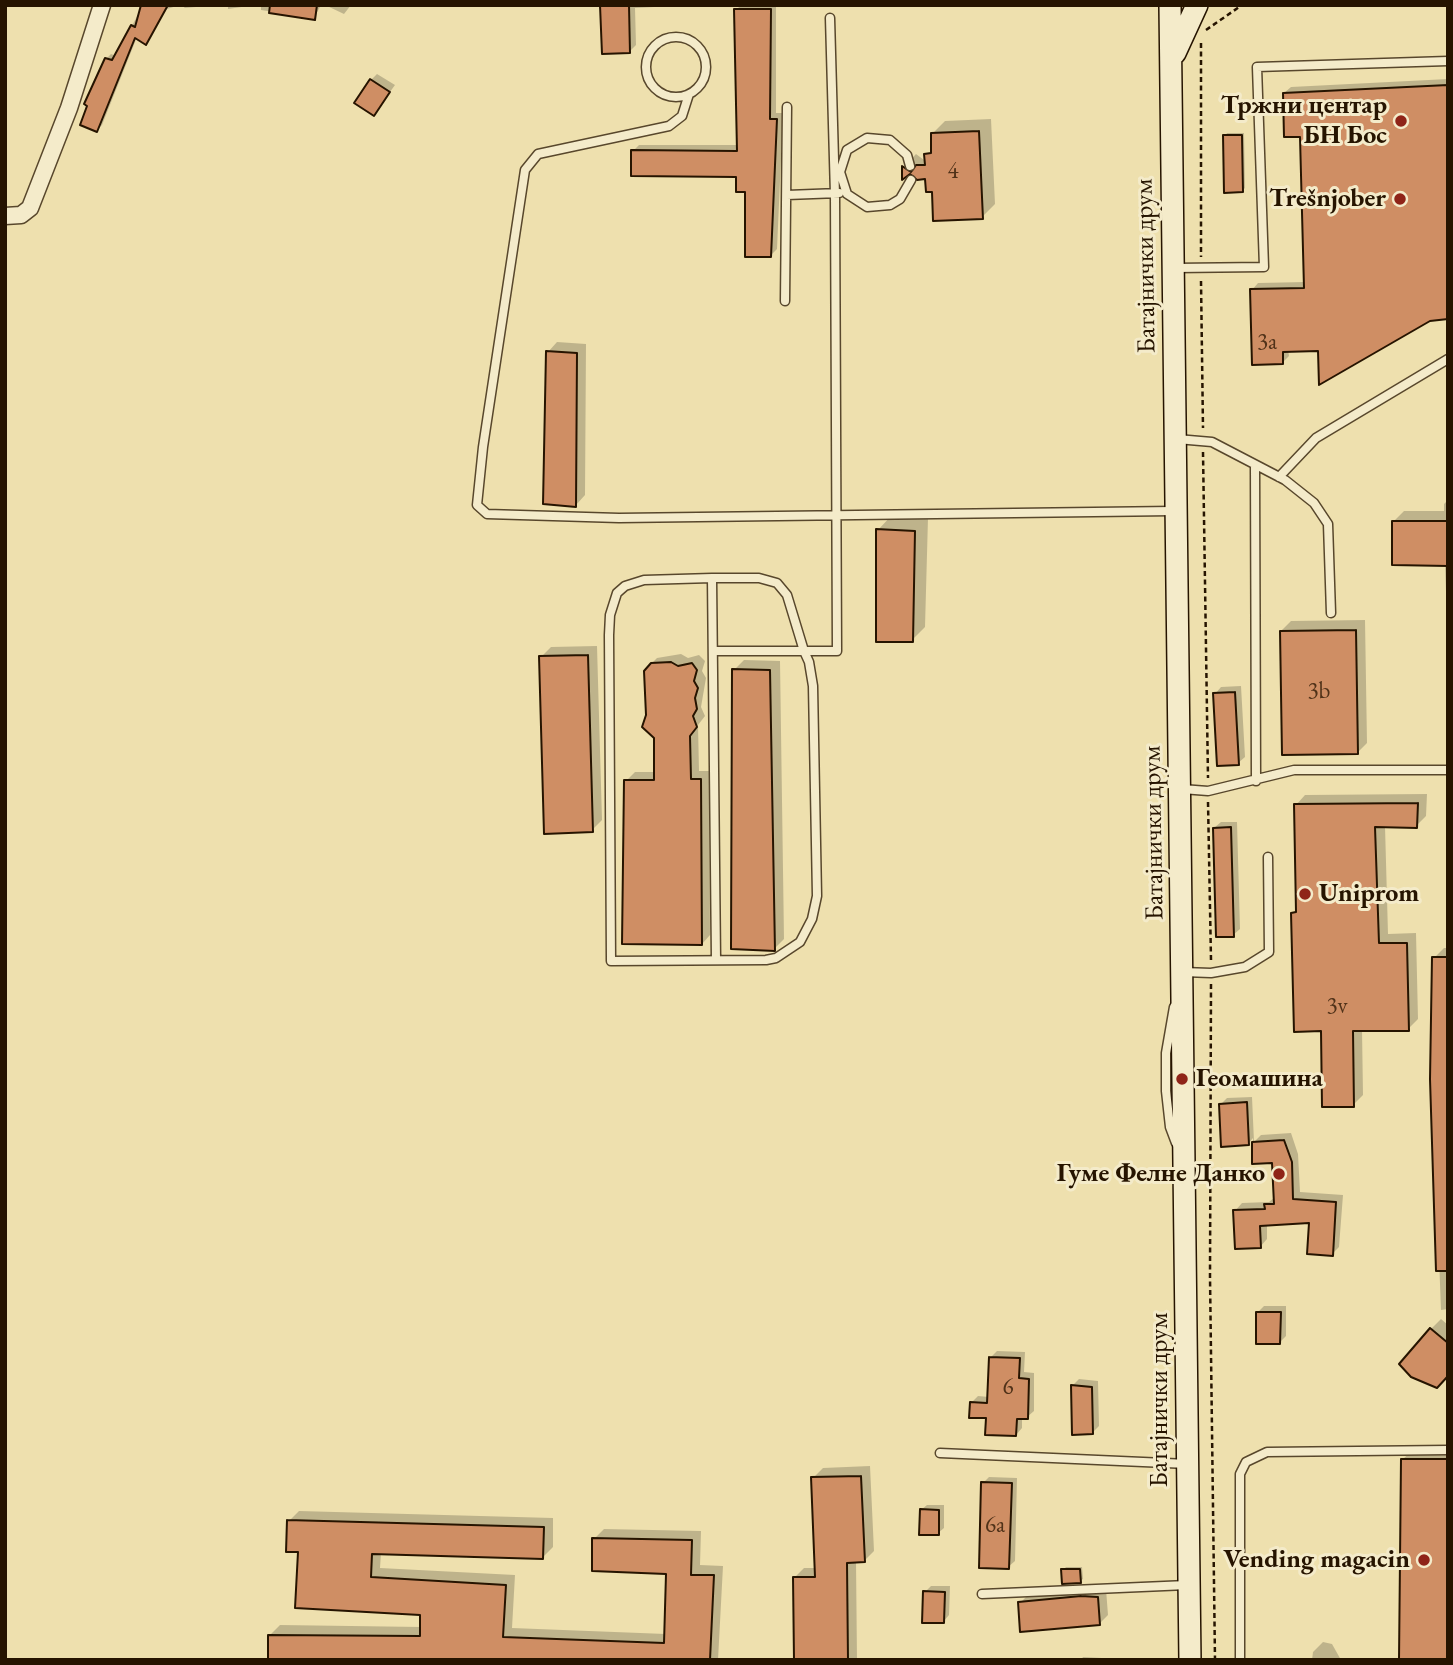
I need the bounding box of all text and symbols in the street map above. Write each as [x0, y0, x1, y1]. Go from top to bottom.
place label: Тржни центар БН Бос [1221, 90, 1387, 152]
marker: Тржни центар БН Бос [1393, 113, 1409, 129]
house number: 4 [947, 158, 959, 186]
street label: Батајнички друм [1129, 178, 1163, 354]
place label: Trešnjober [1269, 183, 1386, 215]
marker: Trešnjober [1392, 191, 1408, 207]
house number: 3a [1257, 329, 1277, 357]
house number: 3b [1308, 678, 1330, 706]
street label: Батајнички друм [1137, 745, 1171, 921]
place label: Uniprom [1319, 878, 1419, 910]
marker: Uniprom [1297, 886, 1313, 902]
house number: 3v [1326, 993, 1348, 1021]
place label: Геомашина [1196, 1063, 1323, 1095]
marker: Геомашина [1174, 1071, 1190, 1087]
place label: Гуме Фелне Данко [1057, 1158, 1265, 1190]
marker: Гуме Фелне Данко [1271, 1166, 1287, 1182]
street label: Батајнички друм [1144, 1313, 1176, 1487]
house number: 6 [1002, 1374, 1014, 1402]
house number: 6a [985, 1512, 1005, 1540]
place label: Vending magacin [1223, 1544, 1410, 1576]
marker: Vending magacin [1416, 1552, 1432, 1568]

